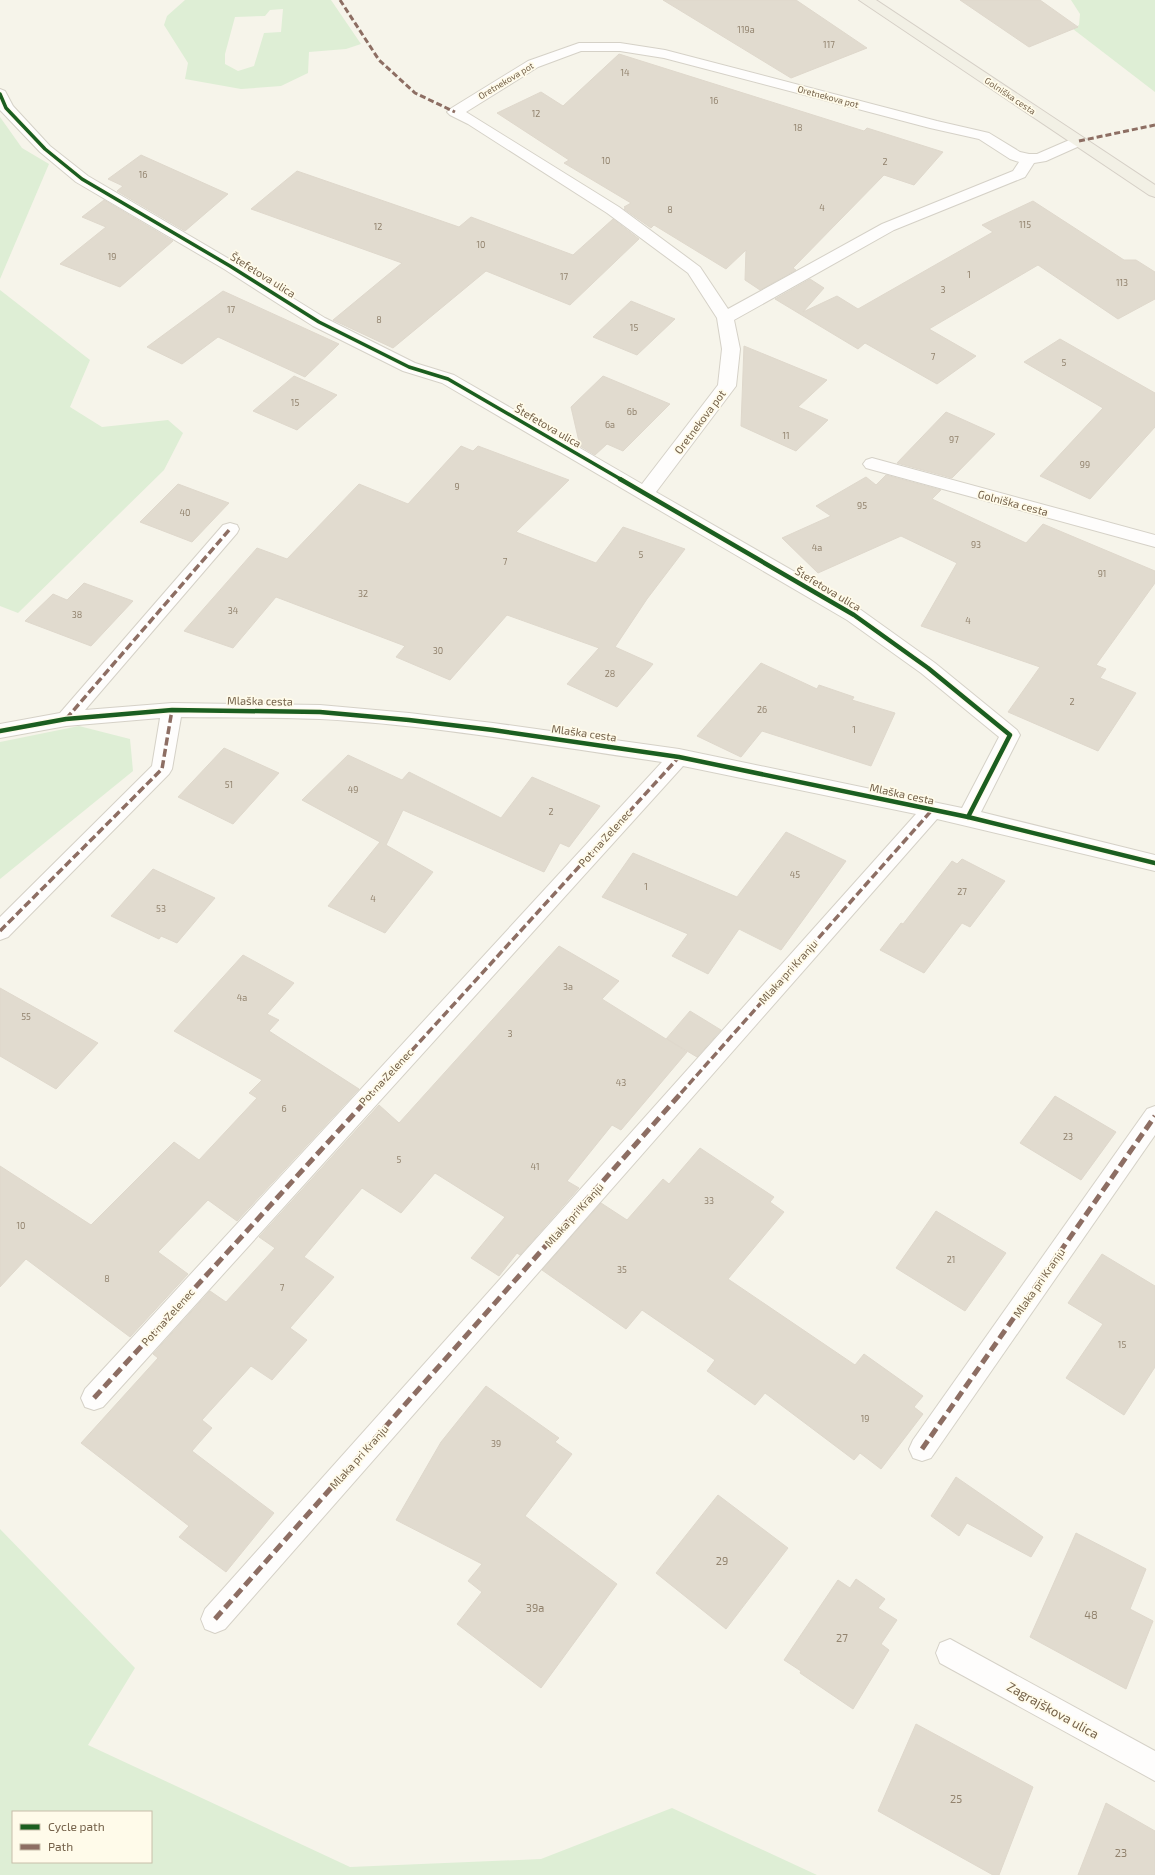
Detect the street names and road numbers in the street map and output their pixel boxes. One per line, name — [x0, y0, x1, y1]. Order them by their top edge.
street label: Oretnekova pot — [476, 59, 536, 101]
street label: Golniška cesta — [983, 74, 1038, 117]
street label: Oretnekova pot — [796, 83, 860, 110]
street label: Štefetova ulica — [228, 249, 298, 300]
street label: Oretnekova pot — [671, 387, 728, 456]
street label: Štefetova ulica — [513, 401, 584, 450]
street label: Golniška cesta — [977, 487, 1050, 518]
street label: Štefetova ulica — [793, 564, 864, 613]
street label: Mlaška cesta — [227, 693, 293, 708]
street label: Mlaška cesta — [551, 721, 617, 744]
street label: Mlaška cesta — [869, 780, 936, 807]
street label: Pot na Zelenec — [575, 806, 634, 869]
street label: Mlaka pri Kranju — [756, 937, 820, 1007]
street label: Pot na Zelenec — [356, 1045, 415, 1108]
street label: Mlaka pri Kranju — [542, 1180, 606, 1250]
street label: Mlaka pri Kranju — [1010, 1246, 1068, 1320]
street label: Pot na Zelenec — [138, 1285, 197, 1348]
street label: Mlaka pri Kranju — [327, 1422, 391, 1492]
street label: Zagrajškova ulica — [1004, 1678, 1102, 1742]

